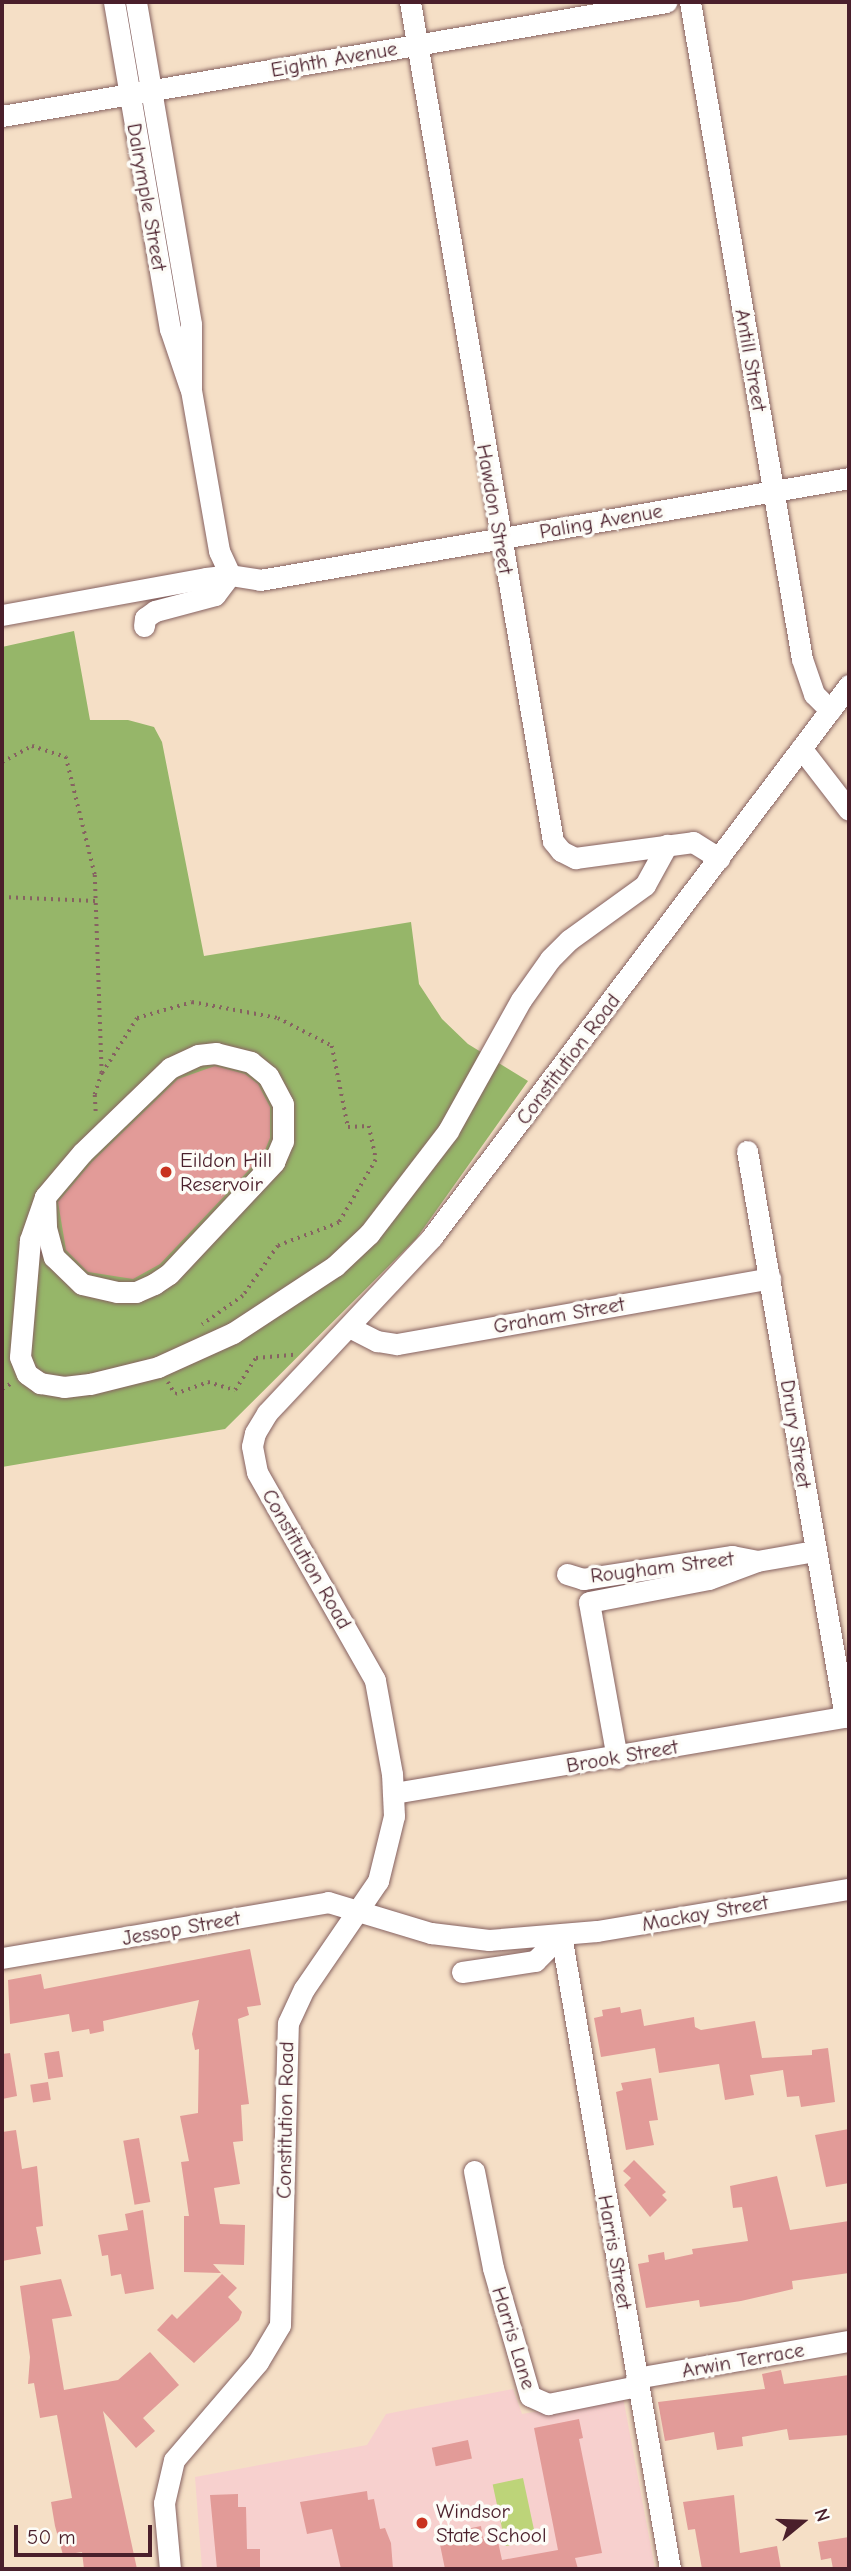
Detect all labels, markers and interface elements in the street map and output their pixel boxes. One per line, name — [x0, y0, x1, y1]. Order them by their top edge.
street label: Eighth Avenue — [269, 35, 399, 83]
street label: Dalrymple Street — [122, 121, 172, 273]
street label: Antill Street — [730, 307, 772, 413]
street label: Hawdon Street — [471, 442, 519, 576]
street label: Paling Avenue — [537, 498, 665, 544]
street label: Constitution Road — [510, 988, 626, 1130]
place label: Eildon Hill Reservoir — [180, 1147, 272, 1197]
marker: Eildon Hill Reservoir — [158, 1164, 174, 1180]
street label: Graham Street — [491, 1291, 627, 1339]
street label: Drury Street — [775, 1378, 817, 1490]
street label: Constitution Road — [257, 1484, 357, 1634]
street label: Rougham Street — [589, 1546, 735, 1588]
street label: Brook Street — [564, 1734, 680, 1778]
street label: Mackay Street — [640, 1889, 770, 1937]
street label: Jessop Street — [120, 1905, 242, 1951]
street label: Constitution Road — [271, 2041, 299, 2199]
street label: Harris Street — [593, 2193, 637, 2311]
street label: Harris Lane — [486, 2283, 542, 2393]
street label: Arwin Terrace — [680, 2337, 806, 2383]
north arrow — [767, 2487, 837, 2557]
place label: Windsor State School — [436, 2498, 547, 2548]
text: N — [809, 2506, 834, 2525]
scale bar — [18, 2512, 156, 2556]
marker: Windsor State School — [414, 2515, 430, 2531]
text: 50 m — [27, 2525, 76, 2549]

